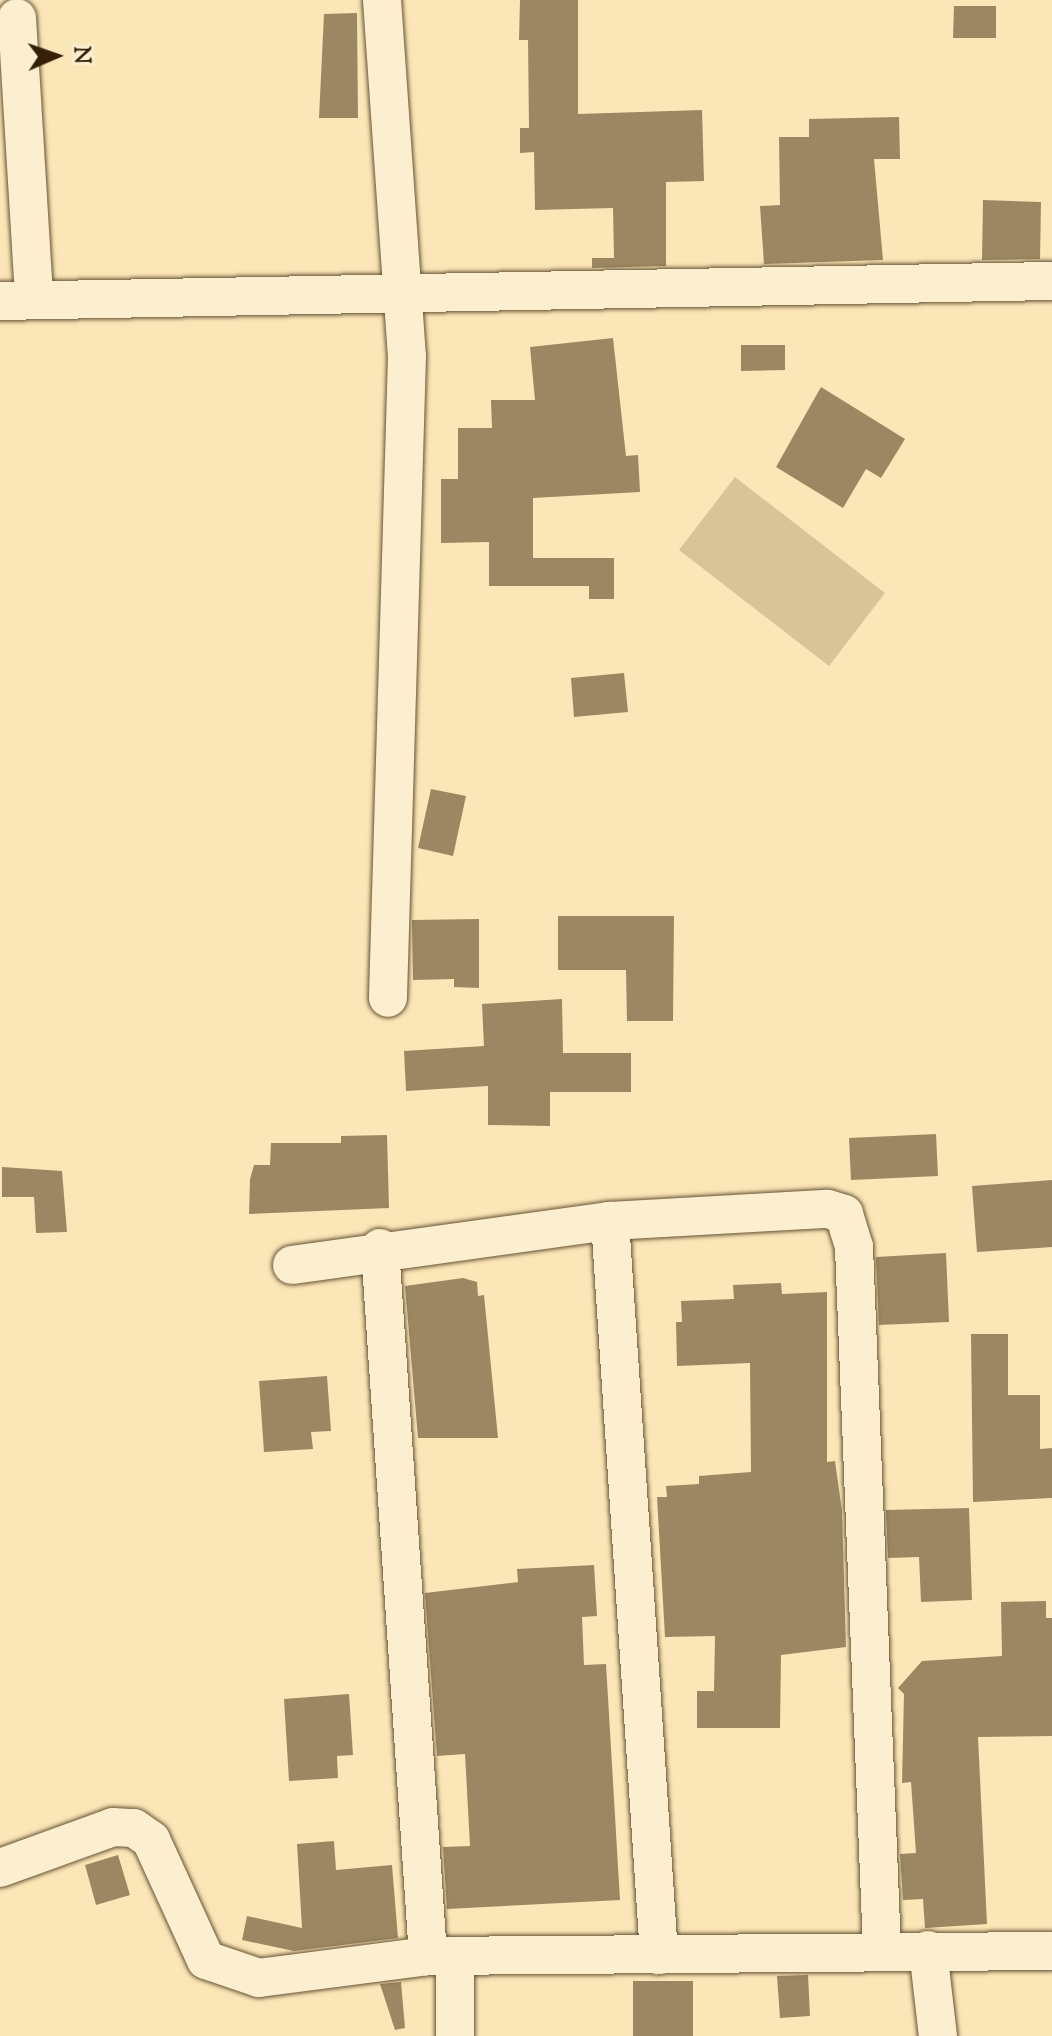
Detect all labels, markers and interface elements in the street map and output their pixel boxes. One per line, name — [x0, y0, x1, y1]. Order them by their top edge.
north arrow — [16, 16, 96, 96]
text: N — [64, 46, 96, 64]

